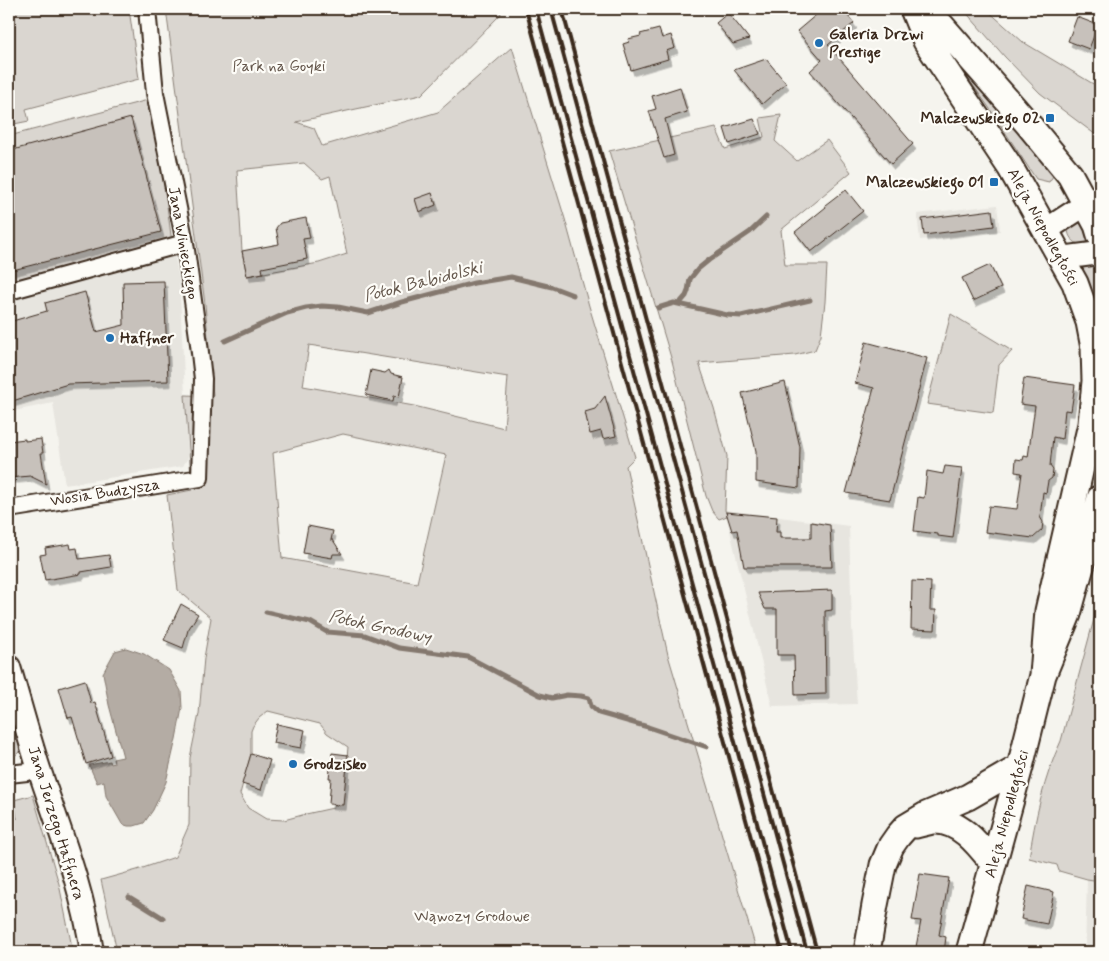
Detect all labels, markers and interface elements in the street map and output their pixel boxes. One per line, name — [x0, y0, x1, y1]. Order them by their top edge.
place label: Galeria Drzwi Prestige — [829, 24, 924, 64]
marker: Galeria Drzwi Prestige — [813, 37, 825, 49]
park label: Park na Goyki — [232, 56, 326, 77]
place label: Malczewskiego 02 — [921, 108, 1040, 131]
marker: Malczewskiego 02 — [1044, 112, 1056, 124]
street label: Aleja Niepodległości — [1002, 164, 1084, 290]
place label: Malczewskiego 01 — [866, 172, 984, 195]
marker: Malczewskiego 01 — [988, 176, 1000, 188]
street label: Jana Winieckiego — [163, 185, 203, 301]
water label: Potok Babidolski — [361, 255, 487, 308]
place label: Haffner — [120, 328, 174, 349]
marker: Haffner — [104, 332, 116, 344]
street label: Wosia Budzysza — [49, 474, 161, 512]
water label: Potok Grodowy — [327, 604, 435, 650]
street label: Jana Jerzego Haffnera — [22, 744, 89, 903]
street label: Aleja Niepodległości — [980, 747, 1034, 880]
place label: Grodzisko — [303, 754, 367, 775]
marker: Grodzisko — [287, 758, 299, 770]
park label: Wąwozy Grodowe — [414, 906, 530, 927]

